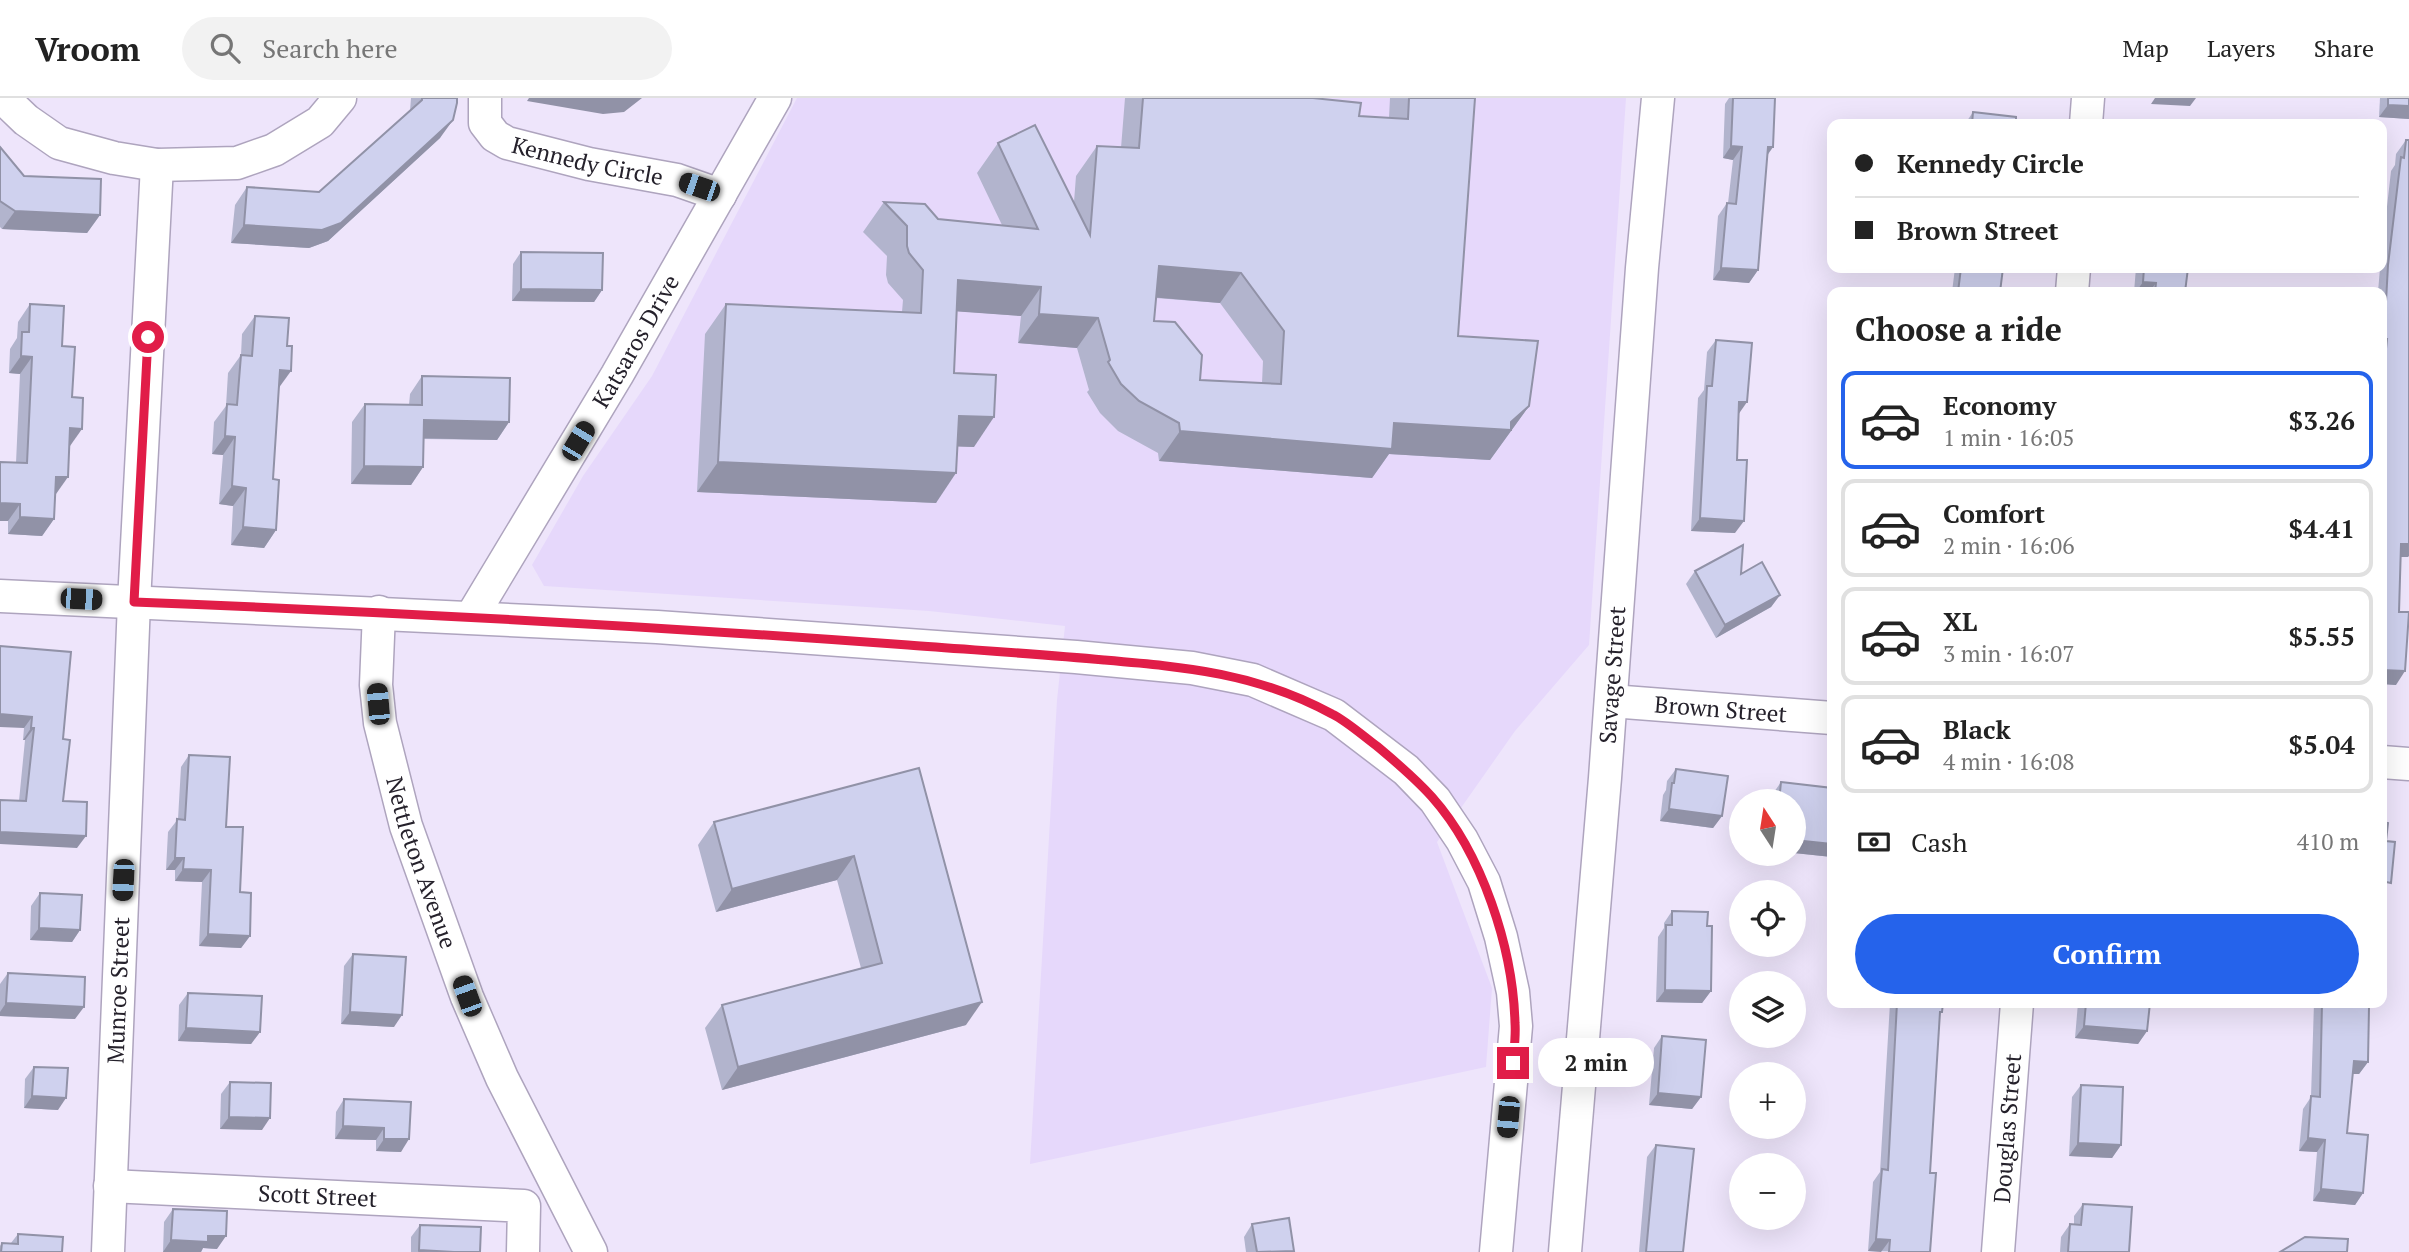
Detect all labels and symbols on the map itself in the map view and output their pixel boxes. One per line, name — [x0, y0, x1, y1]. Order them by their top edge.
street label: Kennedy Circle — [509, 129, 666, 192]
car — [676, 170, 723, 204]
street label: Katsaros Drive — [585, 269, 686, 413]
route start — [132, 321, 164, 353]
car — [559, 418, 598, 464]
car — [60, 587, 103, 611]
street label: Savage Street — [1592, 605, 1632, 745]
car — [366, 682, 391, 726]
street label: Brown Street — [1653, 688, 1789, 730]
street label: Nettleton Avenue — [379, 773, 464, 953]
north arrow — [1729, 789, 1806, 866]
car — [112, 858, 135, 902]
street label: Munroe Street — [100, 916, 136, 1064]
car — [450, 973, 485, 1019]
callout: 2 min — [1538, 1038, 1653, 1088]
route end — [1497, 1047, 1529, 1079]
street label: Douglas Street — [1986, 1052, 2028, 1204]
car — [1496, 1095, 1521, 1139]
street label: Scott Street — [258, 1177, 379, 1214]

